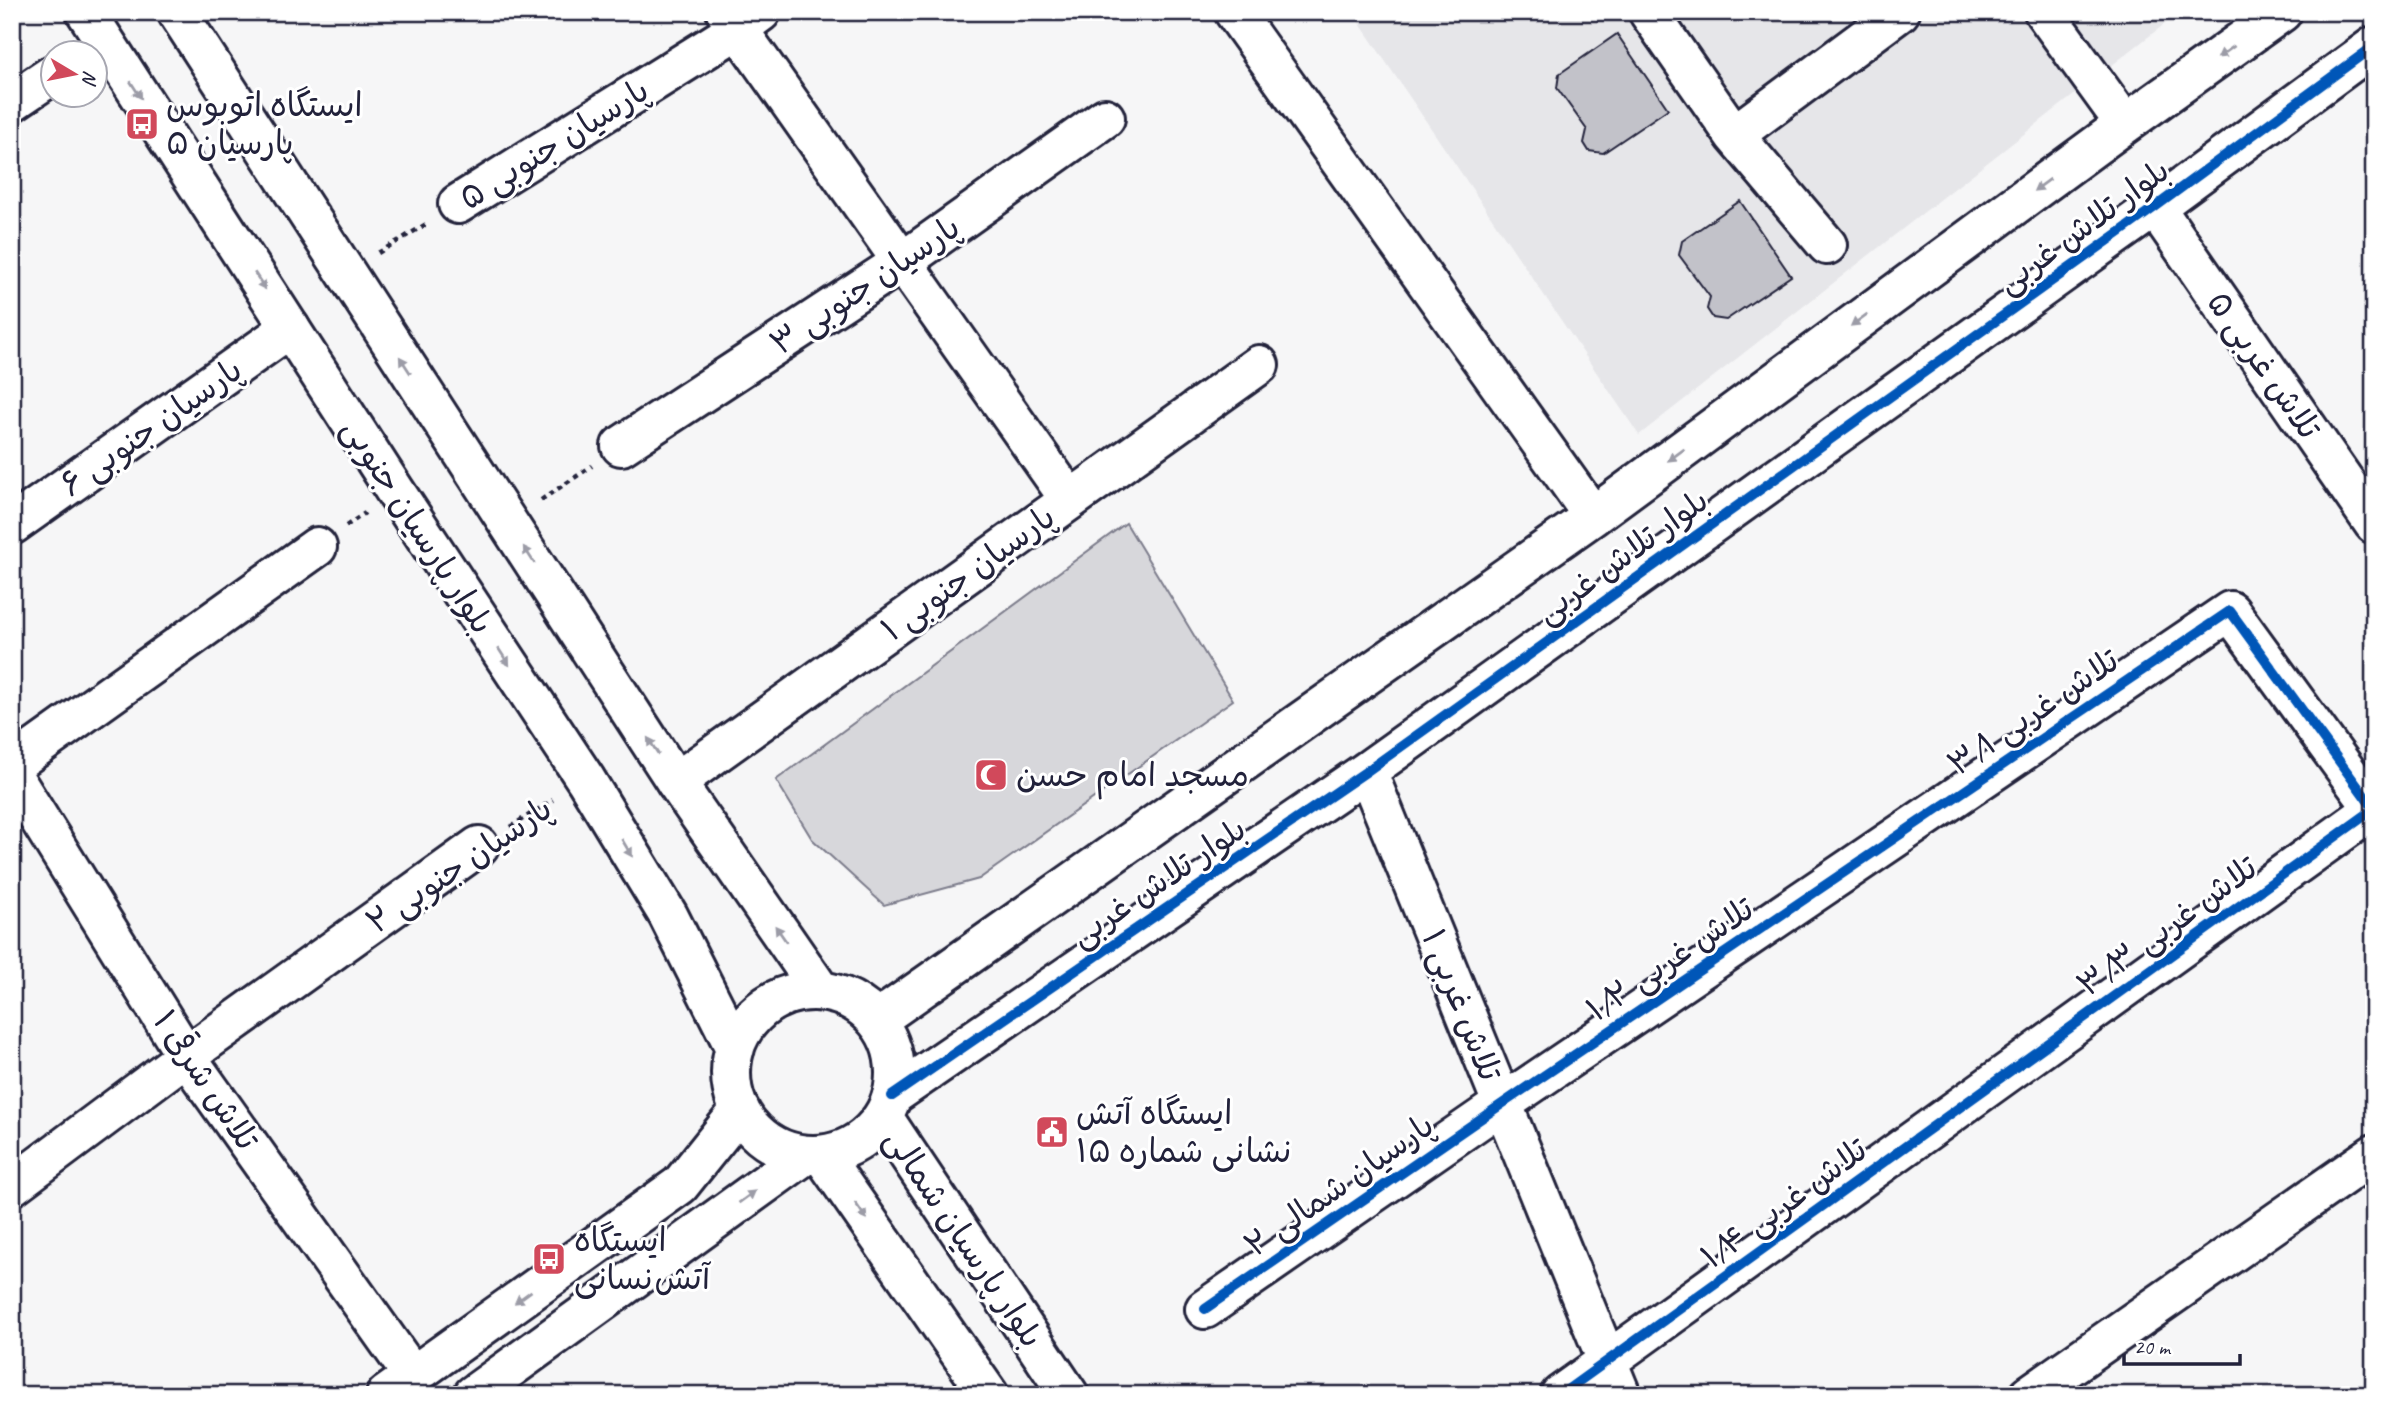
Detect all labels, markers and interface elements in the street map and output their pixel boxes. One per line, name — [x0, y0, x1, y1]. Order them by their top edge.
north arrow — [38, 38, 108, 108]
one-way arrow — [2217, 45, 2235, 59]
text: N — [76, 69, 103, 88]
street label: ۵ پارسیان جنوبی — [451, 69, 657, 219]
one-way arrow — [130, 81, 143, 100]
place label: ایستگاه اتوبوس پارسیان ۵ — [166, 84, 363, 164]
bus stop icon: ایستگاه اتوبوس پارسیان ۵ — [123, 105, 161, 143]
street label: بلوار تلاش غربی — [1988, 149, 2178, 303]
one-way arrow — [2033, 178, 2051, 192]
street label: ۳ پارسیان جنوبی — [762, 206, 968, 364]
one-way arrow — [253, 272, 266, 291]
street label: ۵ تلاش غربی — [2198, 283, 2330, 447]
one-way arrow — [1850, 313, 1868, 327]
street label: ۶ پارسیان جنوبی — [52, 349, 250, 505]
one-way arrow — [398, 356, 412, 374]
street label: بلوار پارسیان جنوبی — [333, 410, 503, 642]
one-way arrow — [1667, 448, 1685, 462]
street label: بلوار تلاش غربی — [1527, 479, 1717, 633]
street label: ۱ پارسیان جنوبی — [873, 496, 1063, 650]
one-way arrow — [523, 546, 536, 565]
street label: ۳/۱ تلاش غربی — [1939, 639, 2127, 785]
one-way arrow — [498, 647, 511, 667]
one-way arrow — [647, 737, 660, 756]
place label: مسجد امام حسن — [1016, 754, 1249, 800]
mosque icon: مسجد امام حسن — [972, 756, 1010, 794]
street label: ۲ پارسیان جنوبی — [358, 787, 560, 943]
street label: بلوار تلاش غربی — [1062, 808, 1254, 956]
one-way arrow — [621, 839, 634, 858]
street label: ۳/۳ تلاش غربی — [2069, 846, 2266, 1006]
street label: ۱/۲ تلاش غربی — [1578, 887, 1762, 1030]
street label: ۱ تلاش غربی — [1413, 923, 1512, 1087]
one-way arrow — [774, 925, 788, 943]
street label: ۱ تلاش شرقی — [144, 1002, 268, 1158]
place label: ایستگاه آتش نشانی شماره ۱۵ — [1076, 1092, 1291, 1172]
street label: ۲ پارسیان شمالی — [1236, 1104, 1442, 1266]
public building icon: ایستگاه آتش نشانی شماره ۱۵ — [1033, 1113, 1071, 1151]
street label: بلوار پارسیان شمالی — [875, 1120, 1053, 1356]
street label: ۱/۴ تلاش غربی — [1693, 1128, 1876, 1277]
one-way arrow — [738, 1190, 756, 1204]
one-way arrow — [854, 1202, 868, 1220]
place label: ایستگاه آتش‌نسانی — [574, 1219, 712, 1299]
bus stop icon: ایستگاه آتش‌نسانی — [530, 1240, 568, 1278]
one-way arrow — [514, 1290, 532, 1304]
scale bar — [2124, 1323, 2239, 1367]
text: 20 m — [2134, 1334, 2172, 1360]

